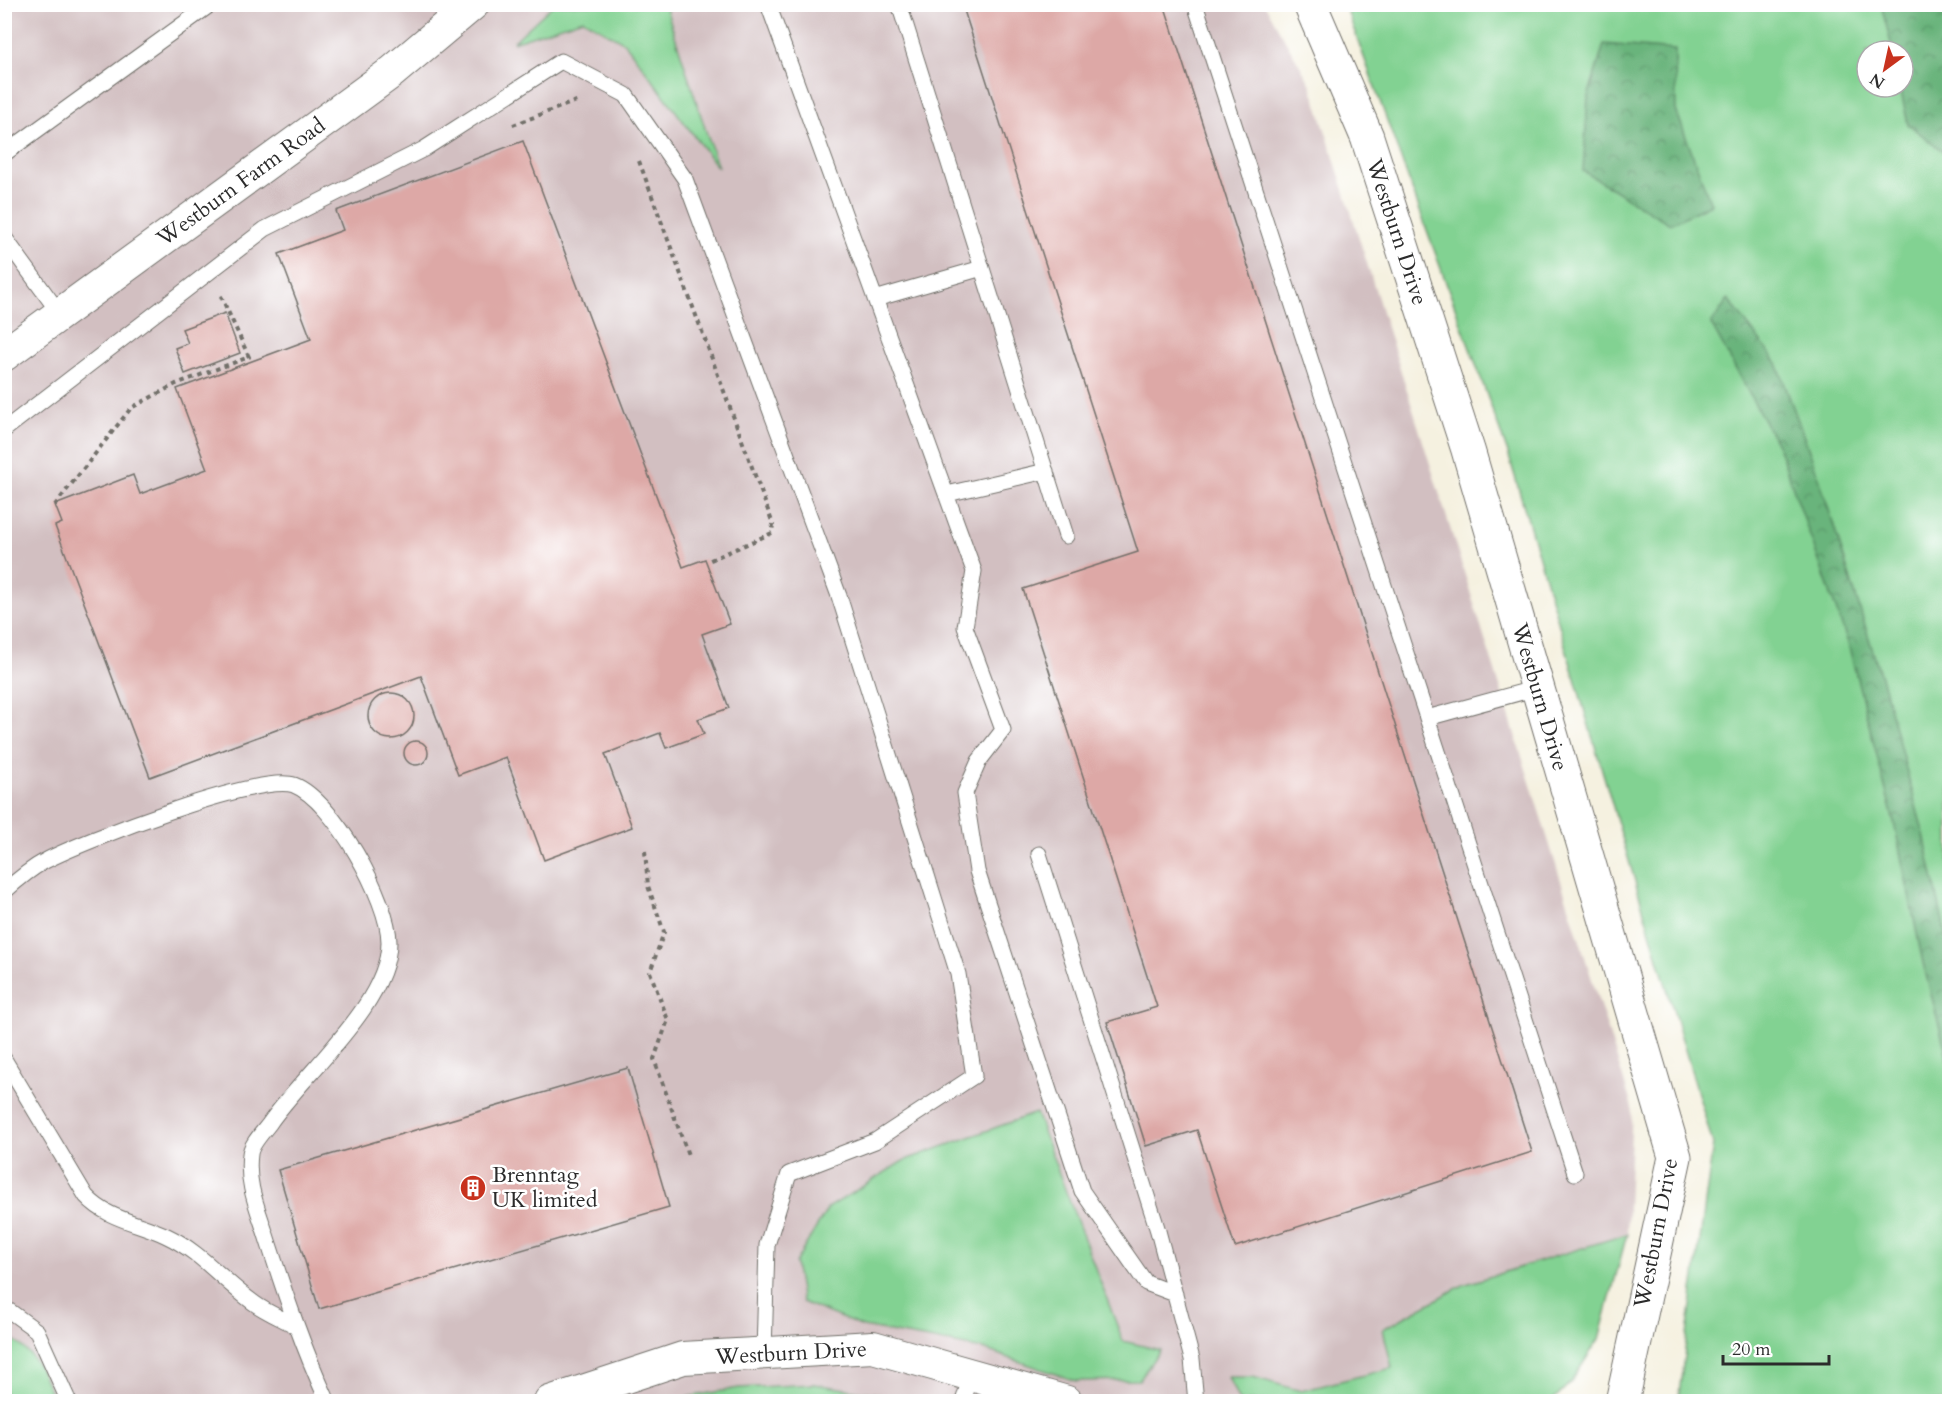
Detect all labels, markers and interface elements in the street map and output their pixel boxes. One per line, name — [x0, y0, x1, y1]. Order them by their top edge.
north arrow — [1855, 39, 1915, 99]
text: N — [1865, 68, 1889, 94]
street label: Westburn Farm Road — [150, 110, 332, 254]
street label: Westburn Drive — [1359, 154, 1435, 309]
street label: Westburn Drive — [1504, 619, 1575, 774]
street label: Westburn Drive — [1627, 1155, 1685, 1312]
place label: Brenntag UK limited — [492, 1160, 598, 1215]
building icon: Brenntag UK limited — [458, 1173, 488, 1203]
scale bar — [1723, 1328, 1830, 1366]
street label: Westburn Drive — [713, 1334, 868, 1372]
text: 20 m — [1732, 1337, 1771, 1362]

